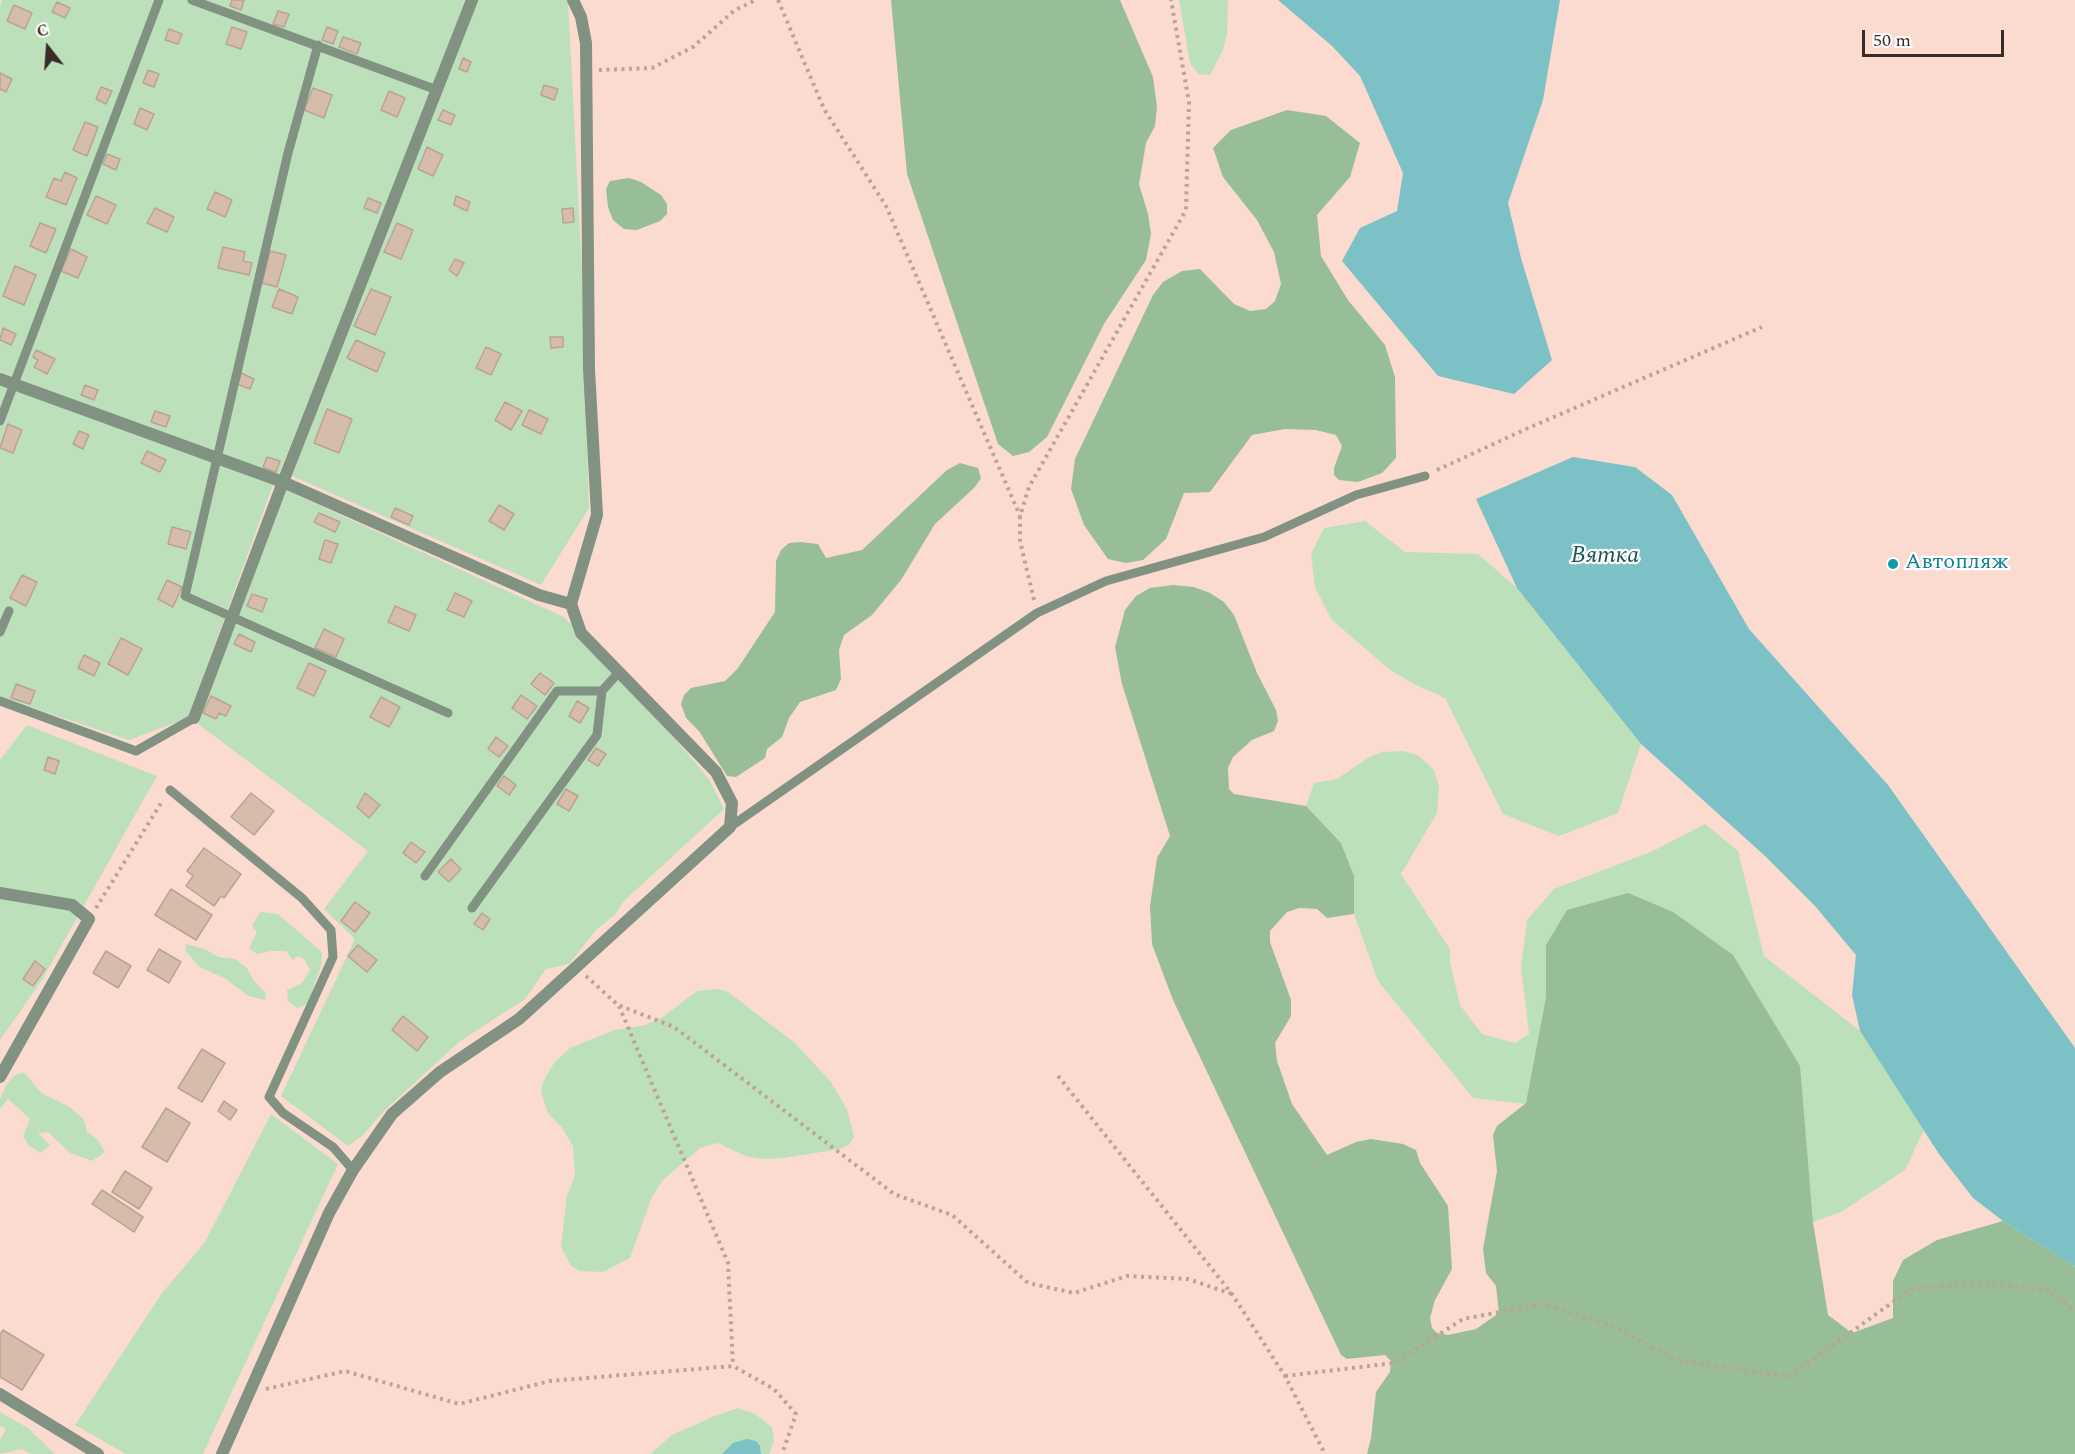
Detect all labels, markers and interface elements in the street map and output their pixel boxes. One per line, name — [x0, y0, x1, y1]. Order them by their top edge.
north arrow — [18, 18, 78, 78]
text: С — [34, 18, 52, 44]
scale bar — [1865, 18, 2008, 56]
text: 50 m — [1873, 27, 1911, 54]
water label: Вятка — [1571, 543, 1639, 571]
place label: Автопляж — [1905, 551, 2009, 577]
marker: Автопляж — [1886, 557, 1900, 571]

